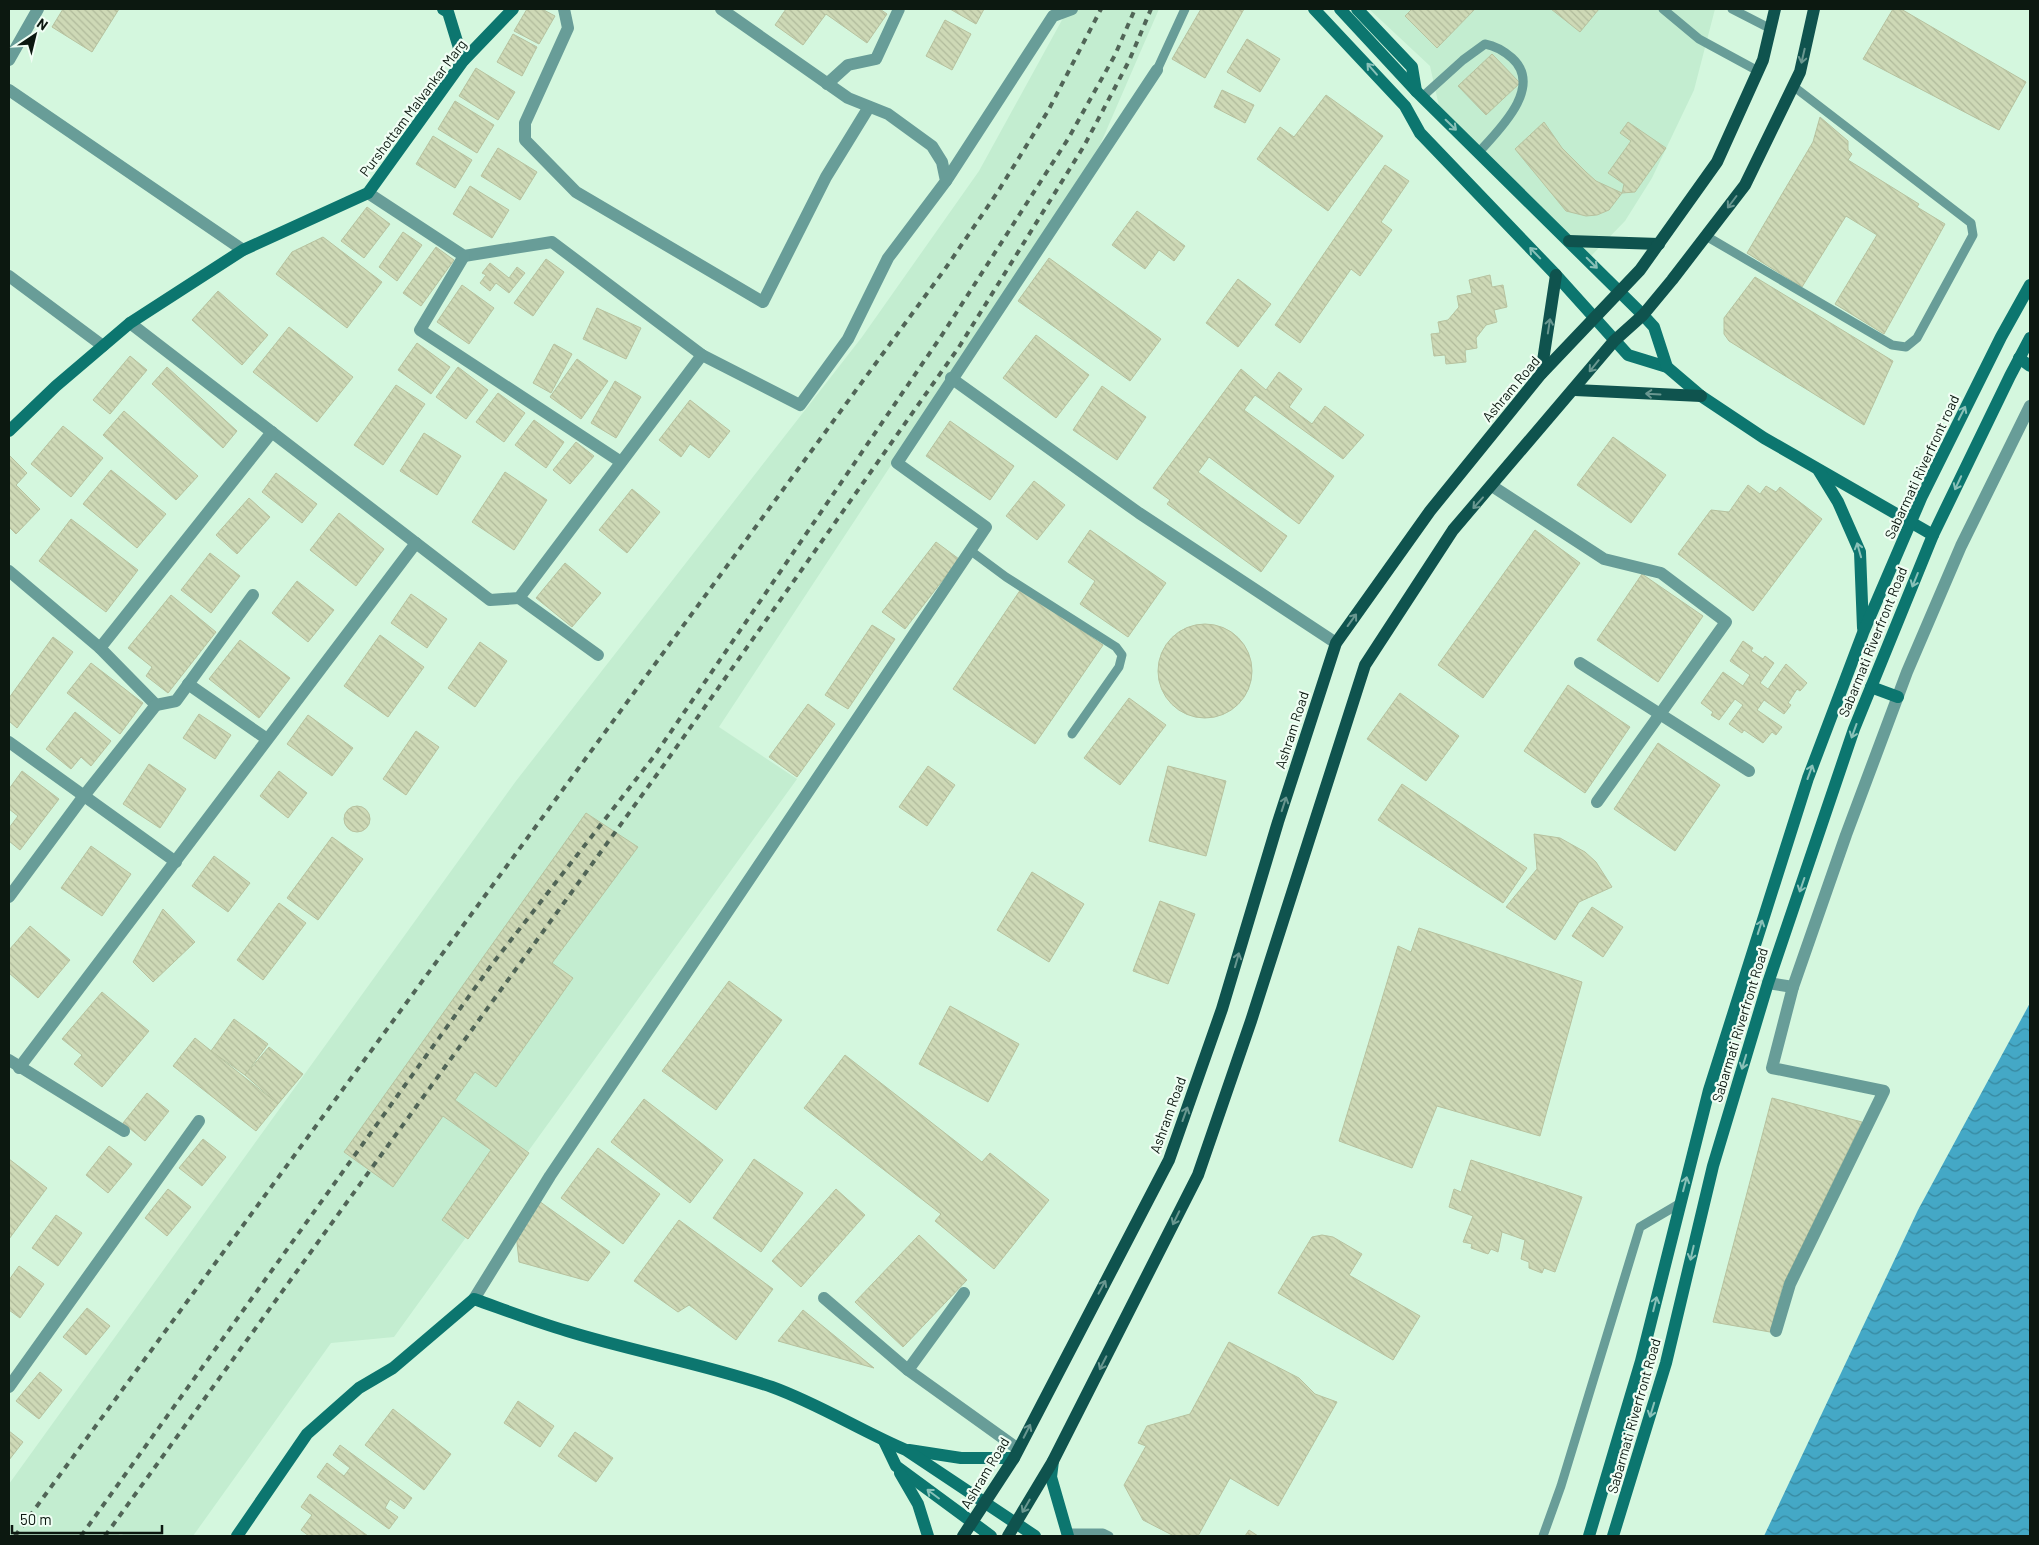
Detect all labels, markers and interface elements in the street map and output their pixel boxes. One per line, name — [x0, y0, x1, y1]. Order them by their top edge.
north arrow — [10, 10, 60, 60]
text: N — [34, 14, 51, 34]
street label: Purshottam Malvankar Marg — [355, 36, 470, 180]
one-way arrow — [1798, 48, 1807, 64]
one-way arrow — [1367, 63, 1378, 76]
one-way arrow — [1445, 119, 1457, 131]
one-way arrow — [1727, 195, 1738, 208]
one-way arrow — [1529, 247, 1541, 259]
one-way arrow — [1586, 257, 1598, 270]
one-way arrow — [1544, 318, 1554, 334]
street label: Ashram Road — [1478, 352, 1543, 425]
one-way arrow — [1589, 359, 1600, 372]
one-way arrow — [1645, 389, 1661, 398]
street label: Sabarmati Riverfront road — [1881, 392, 1962, 542]
one-way arrow — [1957, 406, 1967, 421]
one-way arrow — [1953, 475, 1963, 490]
one-way arrow — [1472, 496, 1483, 509]
one-way arrow — [1853, 542, 1863, 558]
street label: Sabarmati Riverfront Road — [1835, 564, 1911, 719]
one-way arrow — [1909, 572, 1919, 587]
one-way arrow — [1347, 613, 1357, 627]
street label: Ashram Road — [1271, 689, 1312, 771]
one-way arrow — [1849, 722, 1858, 738]
one-way arrow — [1806, 765, 1815, 781]
one-way arrow — [1279, 797, 1289, 813]
one-way arrow — [1796, 876, 1806, 892]
one-way arrow — [1755, 919, 1765, 935]
street label: Sabarmati Riverfront Road — [1708, 946, 1771, 1104]
one-way arrow — [1232, 952, 1242, 968]
one-way arrow — [1739, 1054, 1749, 1070]
street label: Ashram Road — [1146, 1074, 1189, 1155]
one-way arrow — [1181, 1107, 1190, 1122]
one-way arrow — [1680, 1176, 1690, 1192]
one-way arrow — [1171, 1210, 1180, 1225]
one-way arrow — [1687, 1244, 1696, 1260]
one-way arrow — [1097, 1279, 1107, 1294]
one-way arrow — [1651, 1297, 1661, 1313]
street label: Sabarmati Riverfront Road — [1603, 1336, 1664, 1495]
one-way arrow — [1098, 1356, 1108, 1371]
one-way arrow — [1647, 1402, 1657, 1418]
one-way arrow — [1023, 1424, 1032, 1439]
street label: Ashram Road — [957, 1434, 1013, 1512]
one-way arrow — [926, 1489, 940, 1499]
one-way arrow — [1021, 1499, 1031, 1513]
scale bar — [12, 1502, 162, 1534]
text: 50 m — [20, 1510, 52, 1528]

